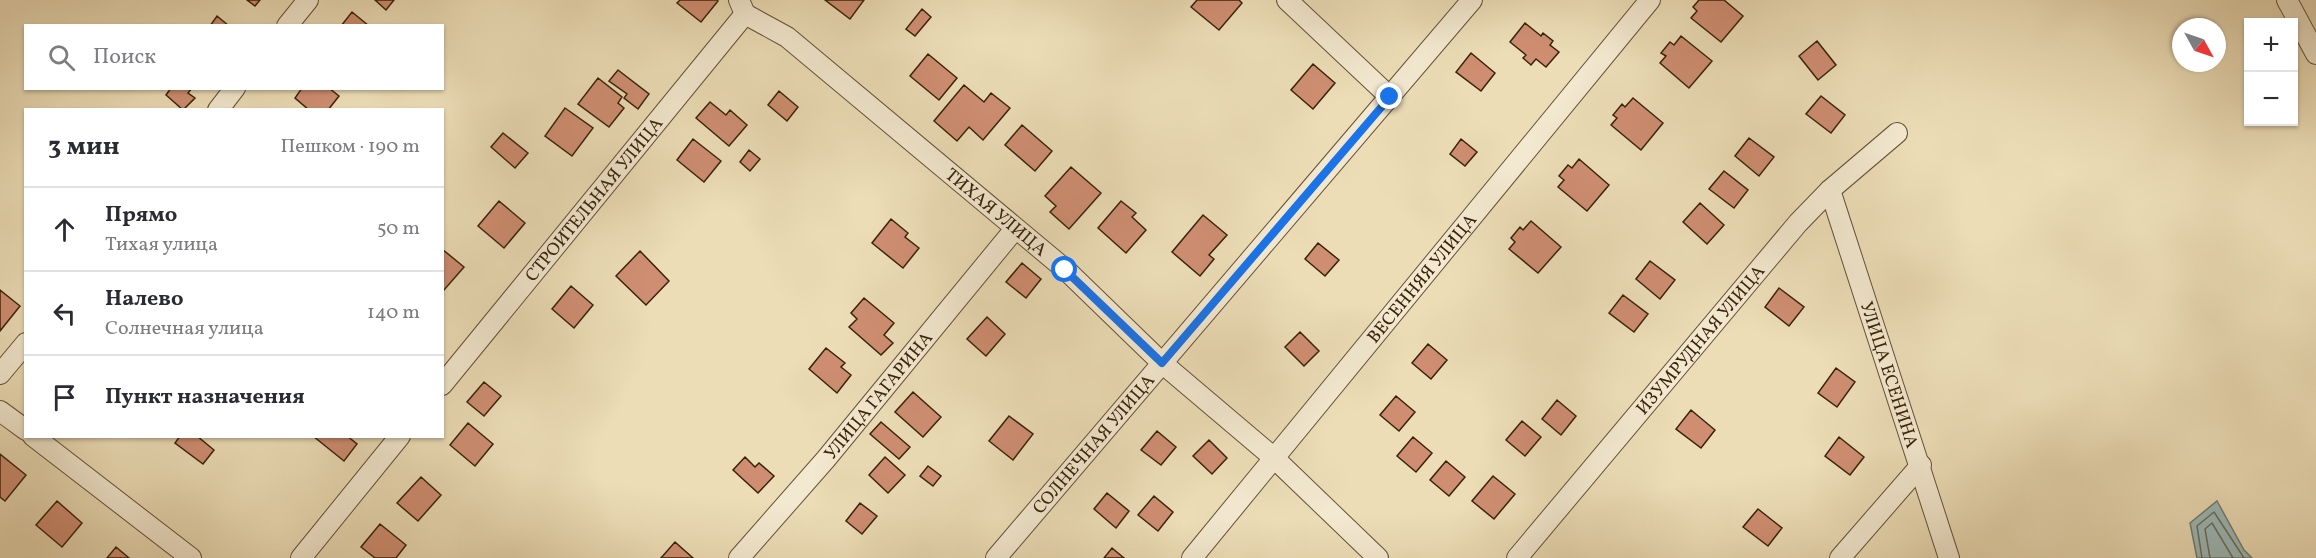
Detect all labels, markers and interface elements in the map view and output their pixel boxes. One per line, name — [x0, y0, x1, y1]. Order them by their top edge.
north arrow — [2172, 18, 2226, 72]
map controls — [2244, 18, 2298, 126]
button: + — [2244, 18, 2298, 72]
search box — [24, 24, 444, 90]
icon: search — [45, 41, 78, 74]
text: Поиск — [93, 42, 156, 73]
button: − — [2244, 72, 2298, 126]
route end — [1376, 83, 1402, 109]
street label: СТРОИТЕЛЬНАЯ УЛИЦА — [520, 112, 670, 288]
text: 3 мин — [48, 129, 120, 165]
text: Пешком · 190 m — [280, 133, 420, 161]
street label: ТИХАЯ УЛИЦА — [939, 163, 1052, 263]
text: Прямо — [105, 200, 177, 231]
street label: ВЕСЕННЯЯ УЛИЦА — [1362, 209, 1484, 349]
icon: ahead — [48, 213, 81, 246]
text: 50 m — [377, 215, 420, 243]
text: Тихая улица — [105, 231, 218, 259]
route start — [1051, 256, 1077, 282]
street label: ИЗУМРУДНАЯ УЛИЦА — [1631, 260, 1772, 421]
text: Налево — [105, 284, 184, 315]
icon: left — [48, 297, 81, 330]
text: 140 m — [367, 299, 420, 327]
street label: УЛИЦА ЕСЕНИНА — [1853, 299, 1924, 452]
text: Солнечная улица — [105, 315, 264, 343]
street label: УЛИЦА ГАГАРИНА — [819, 327, 940, 466]
street label: СОЛНЕЧНАЯ УЛИЦА — [1028, 369, 1162, 520]
icon: arrive — [48, 381, 81, 414]
text: Пункт назначения — [105, 382, 305, 413]

